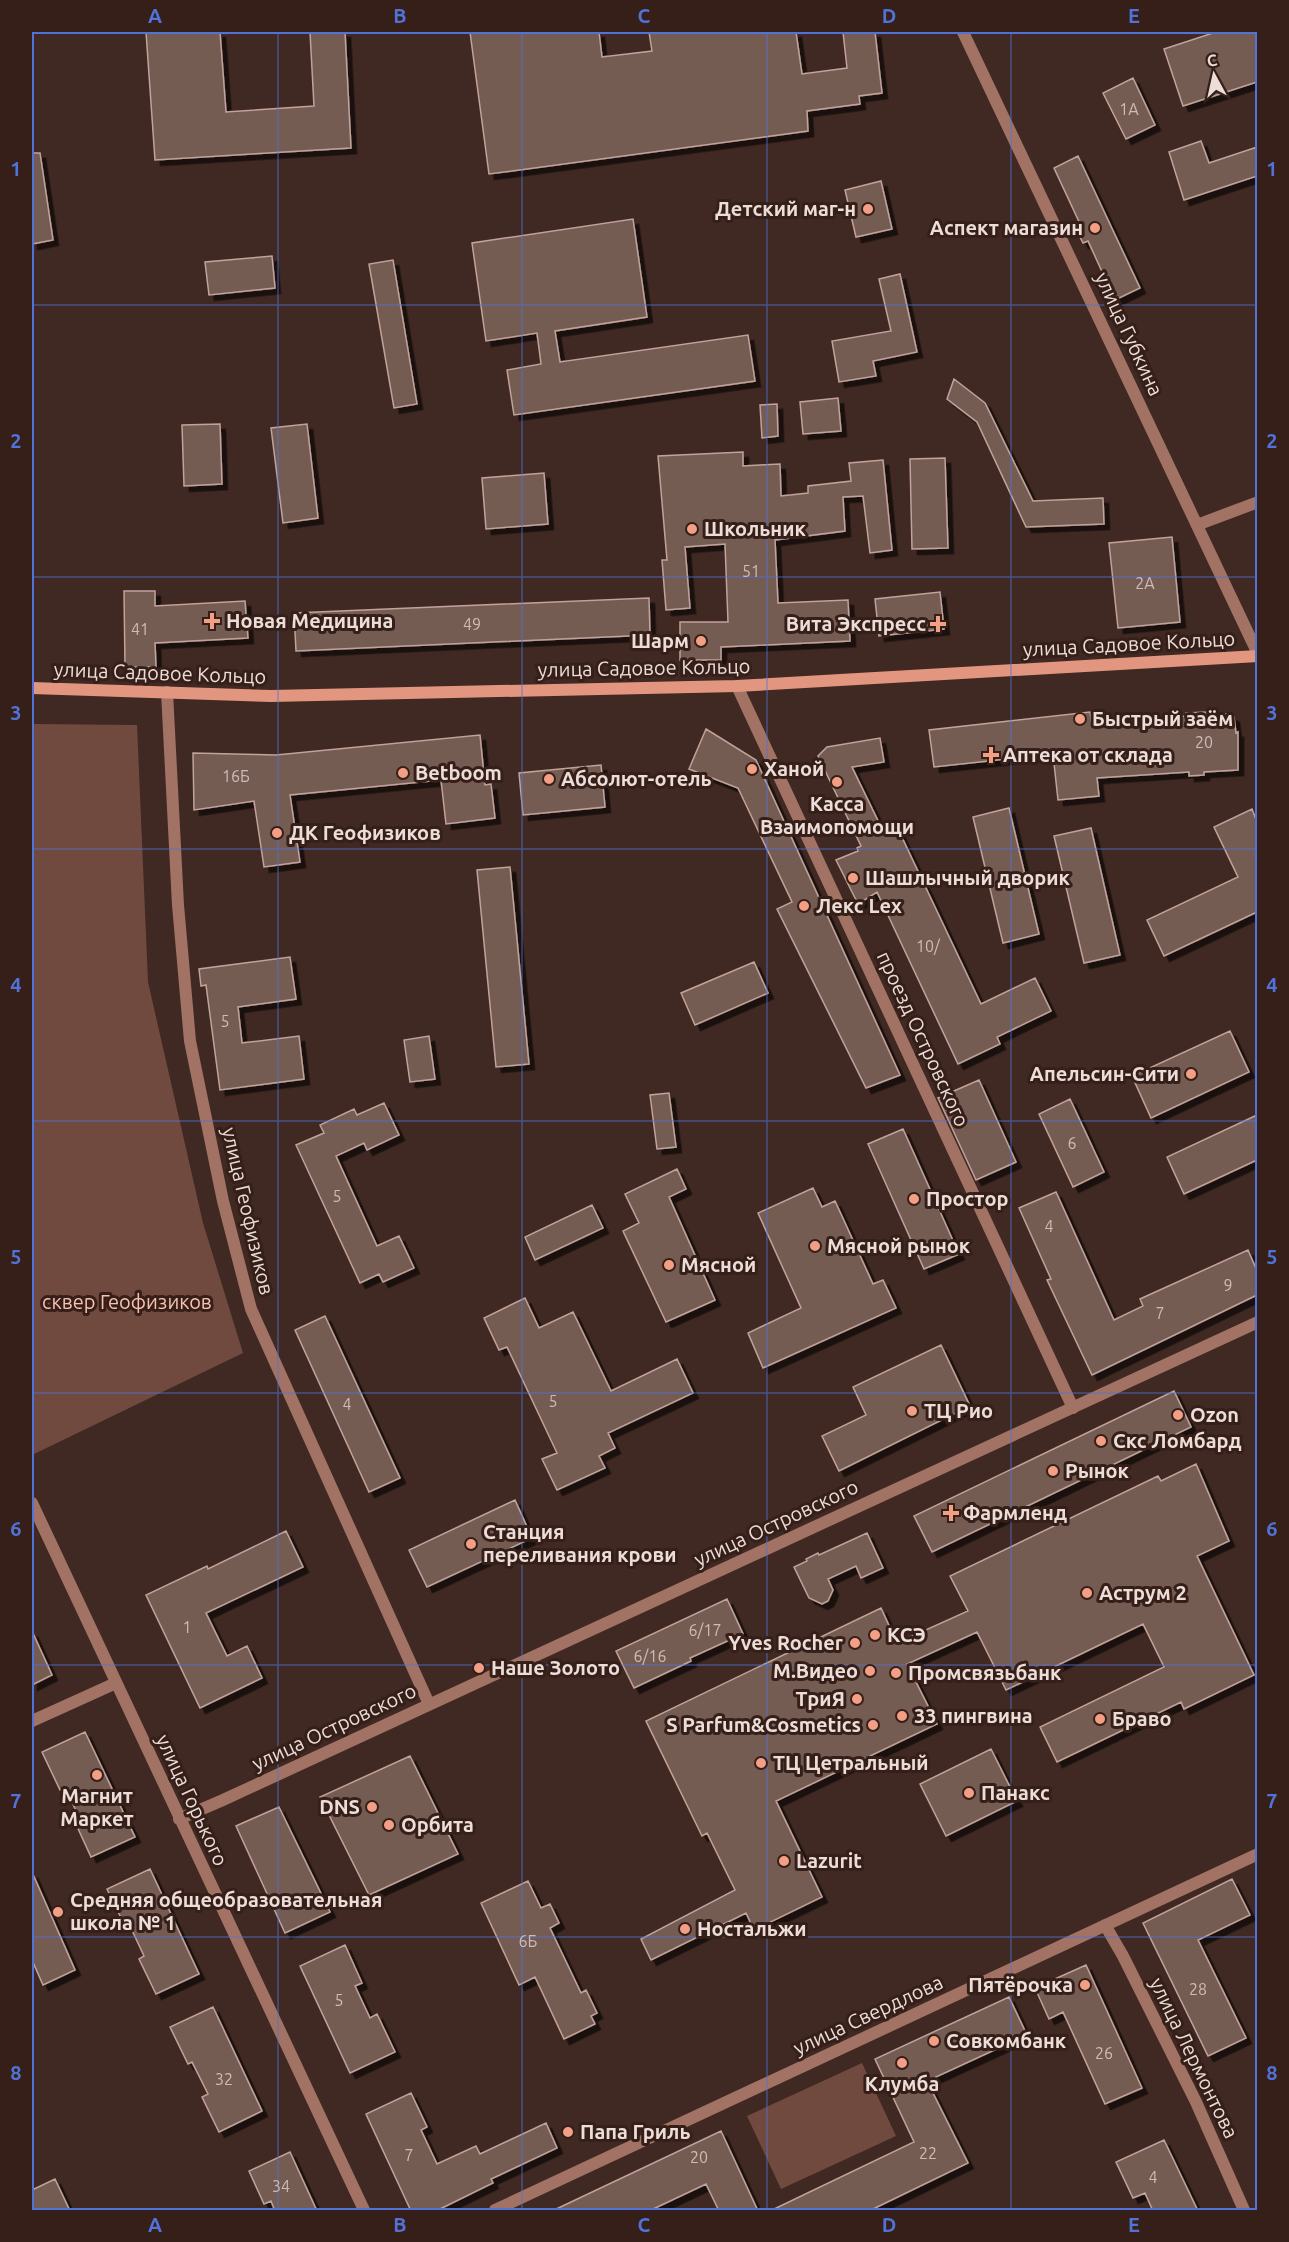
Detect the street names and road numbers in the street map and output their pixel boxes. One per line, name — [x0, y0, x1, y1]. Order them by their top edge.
street label: улица Губкина — [1091, 268, 1168, 399]
street label: улица Садовое Кольцо — [1022, 626, 1236, 661]
street label: улица Садовое Кольцо — [537, 654, 751, 681]
street label: улица Садовое Кольцо — [53, 657, 267, 688]
street label: проезд Островского — [873, 947, 974, 1130]
street label: улица Геофизиков — [218, 1125, 279, 1297]
street label: улица Островского — [690, 1474, 861, 1571]
street label: улица Островского — [248, 1678, 419, 1775]
street label: улица Горького — [152, 1730, 233, 1869]
street label: улица Свердлова — [789, 1970, 946, 2059]
street label: улица Лермонтова — [1146, 1974, 1243, 2142]

